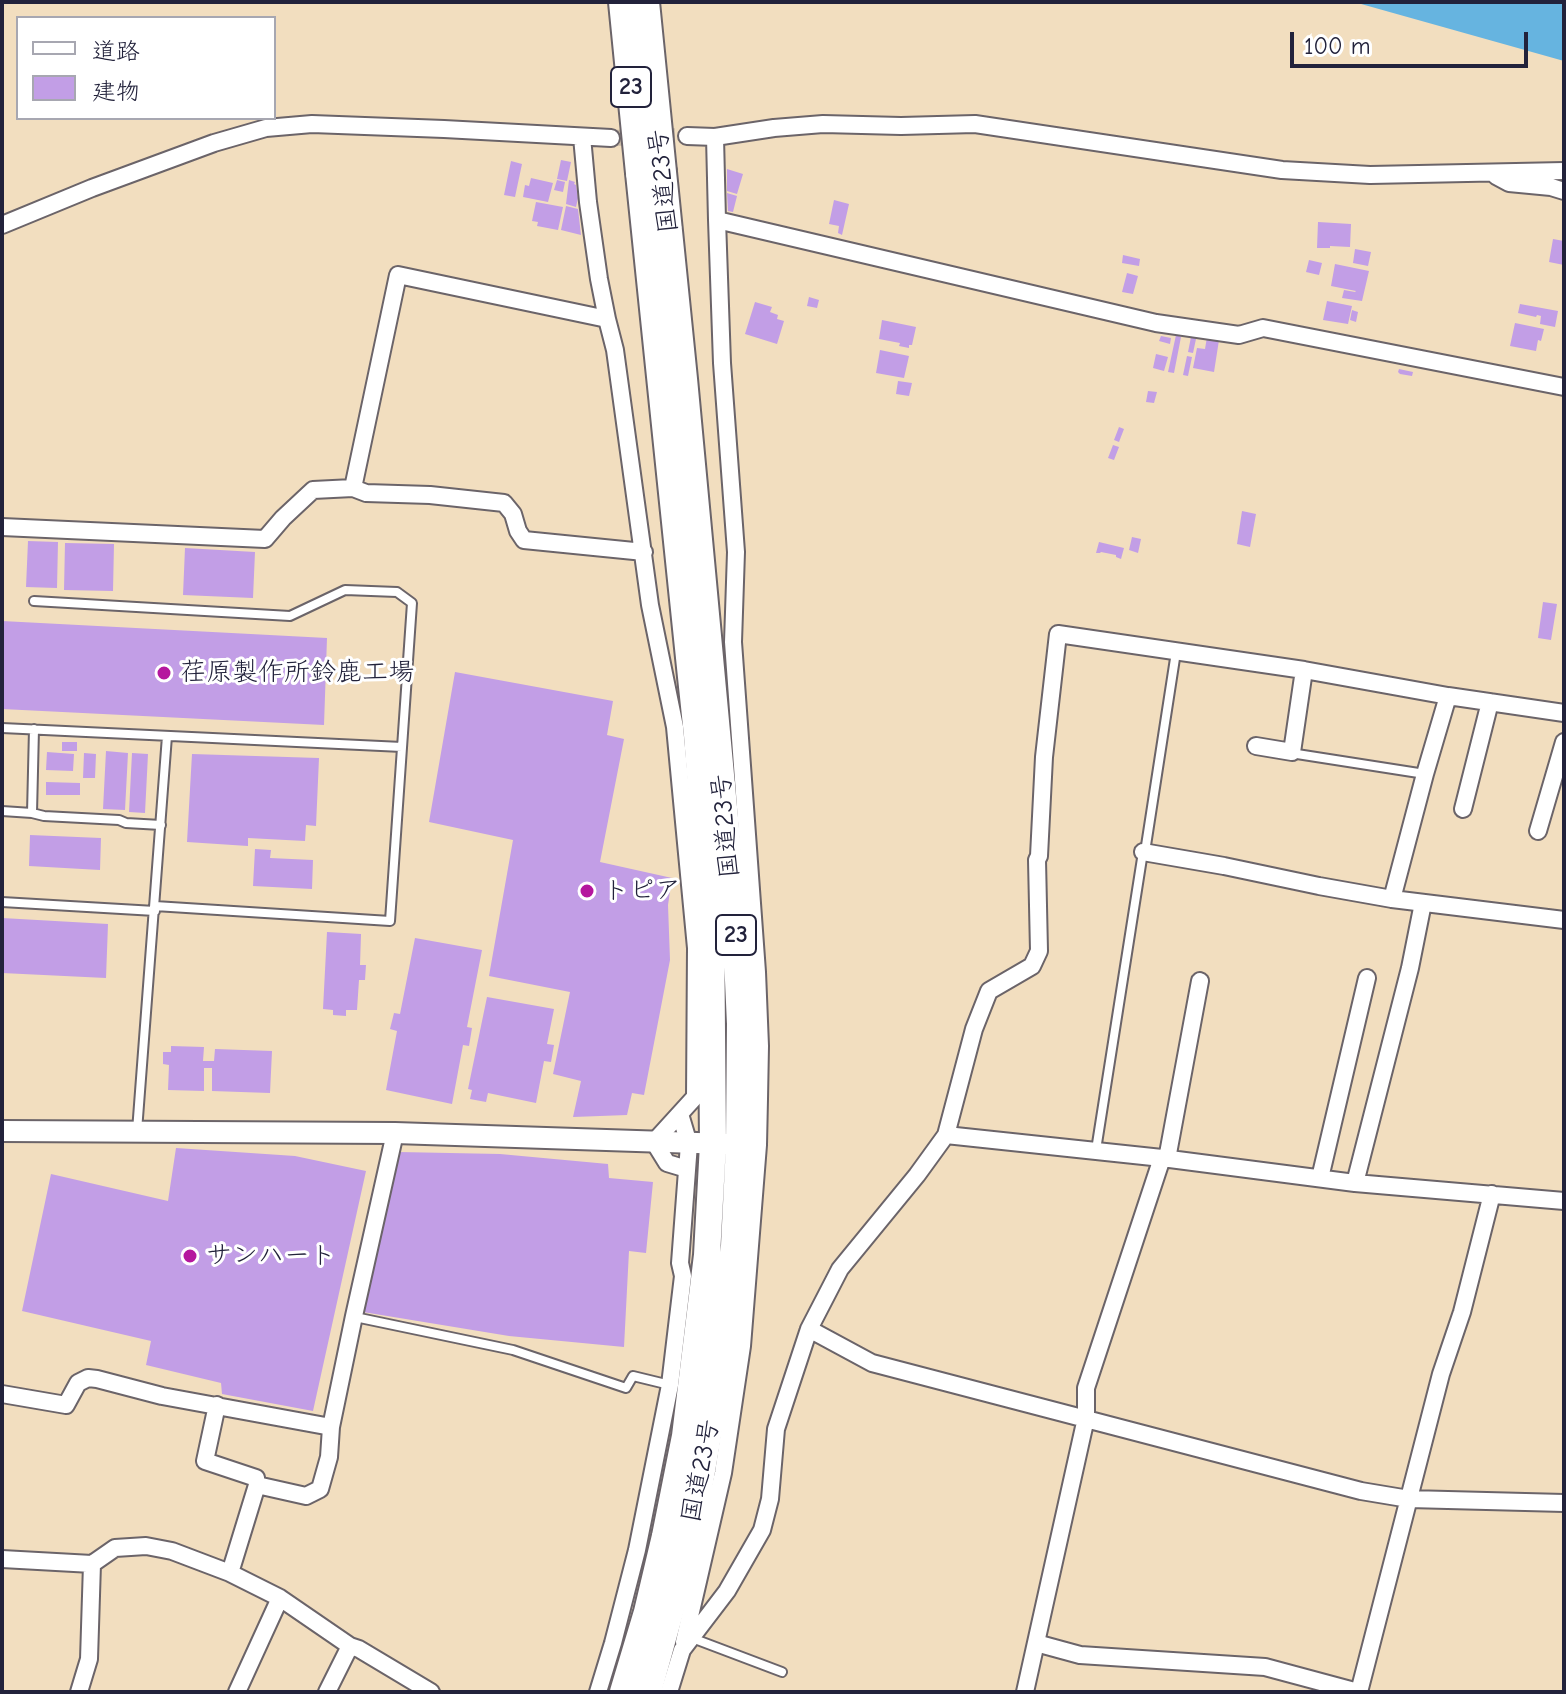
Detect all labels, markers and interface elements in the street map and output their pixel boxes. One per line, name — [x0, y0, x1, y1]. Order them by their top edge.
legend — [16, 16, 276, 120]
scale bar — [1294, 16, 1532, 66]
text: 100 m — [1304, 32, 1371, 60]
text: 道路 — [92, 37, 140, 65]
road number: 23 — [611, 67, 651, 107]
text: 建物 — [92, 77, 140, 105]
street label: 国道23号 — [643, 127, 685, 235]
place label: 荏原製作所鈴鹿工場 — [180, 657, 414, 689]
marker: 荏原製作所鈴鹿工場 — [155, 664, 173, 682]
street label: 国道23号 — [706, 772, 746, 880]
place label: トピア — [603, 875, 681, 907]
marker: トピア — [578, 882, 596, 900]
road number: 23 — [716, 915, 756, 955]
place label: サンハート — [206, 1240, 336, 1272]
marker: サンハート — [181, 1247, 199, 1265]
street label: 国道23号 — [676, 1417, 726, 1525]

